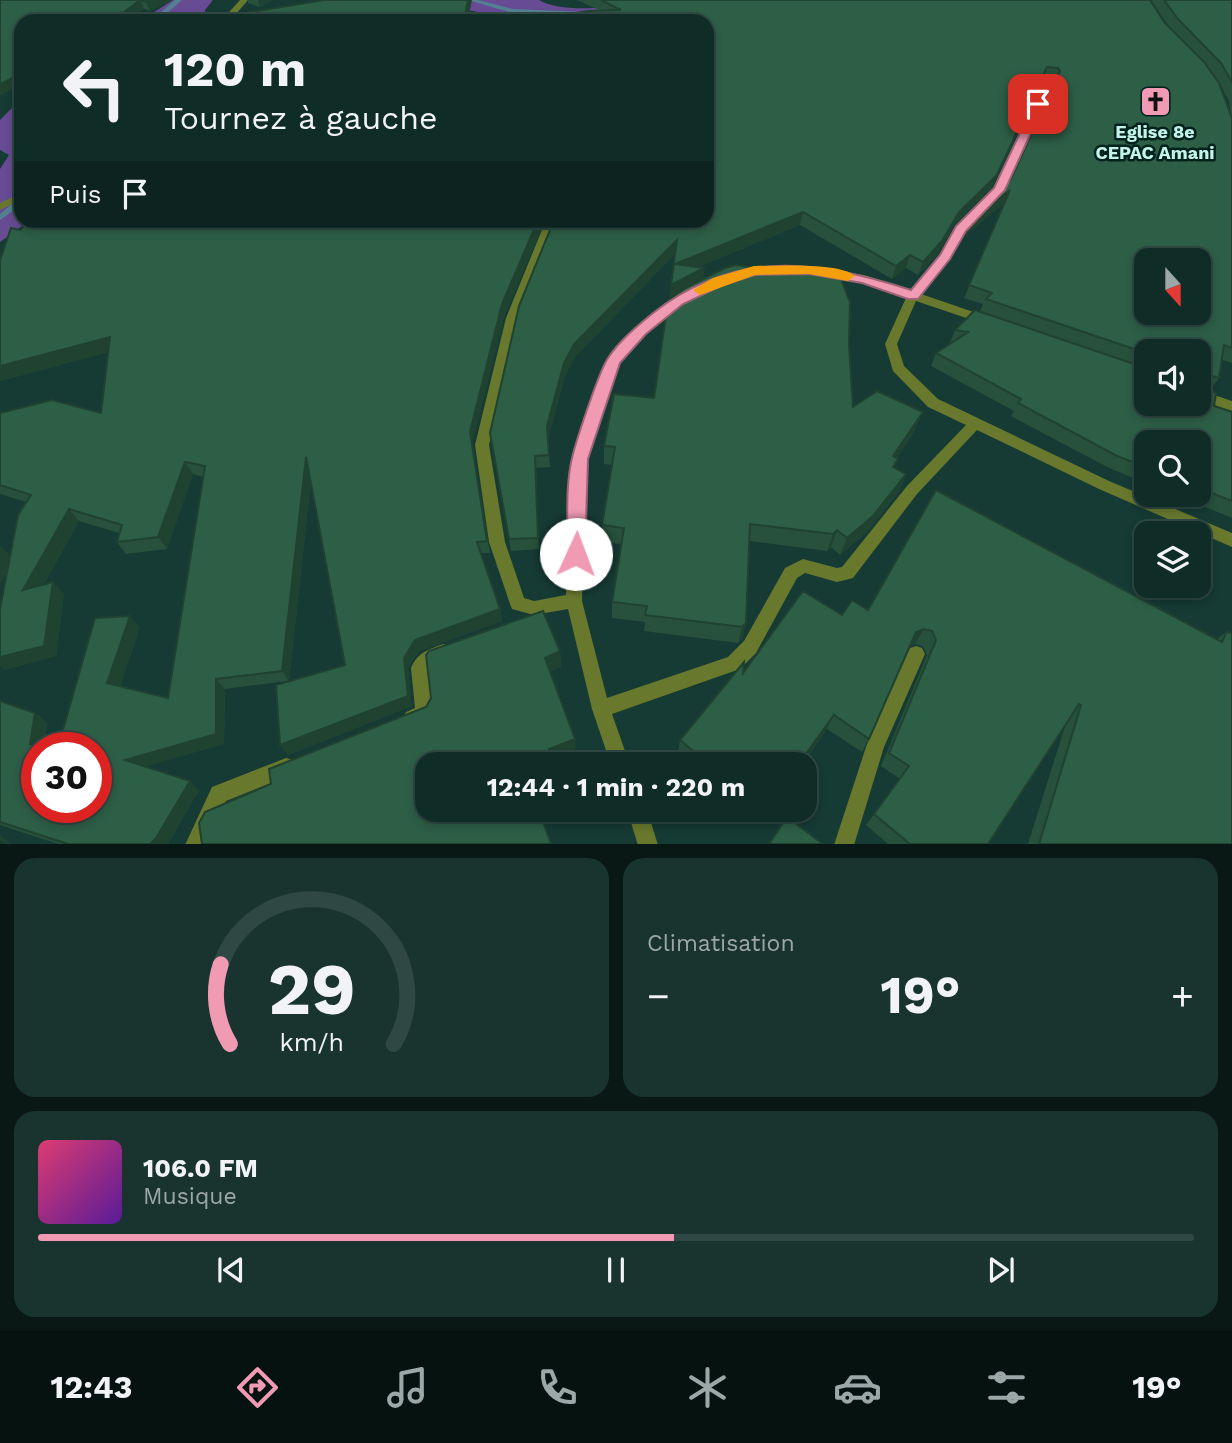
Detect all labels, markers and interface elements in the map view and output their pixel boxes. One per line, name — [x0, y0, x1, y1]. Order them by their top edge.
text: 120 m — [164, 40, 306, 98]
icon: left — [49, 42, 140, 133]
pin — [1008, 74, 1068, 134]
icon: arrive — [1019, 85, 1057, 123]
church icon: Eglise 8e CEPAC Amani — [1138, 85, 1172, 119]
text: Tournez à gauche — [164, 99, 437, 137]
place label: Eglise 8e CEPAC Amani — [1095, 121, 1215, 163]
icon: arrive — [116, 175, 154, 213]
text: Puis — [49, 179, 102, 209]
north arrow — [1134, 248, 1211, 326]
map controls — [1134, 248, 1211, 598]
button: sound — [1134, 339, 1211, 416]
button: search — [1134, 430, 1211, 507]
position arrow — [539, 517, 613, 591]
button: layers — [1134, 521, 1211, 598]
speed limit sign: 30 — [21, 732, 112, 823]
text: 12:44 · 1 min · 220 m — [487, 772, 745, 802]
text: Climatisation — [647, 930, 795, 957]
text: 29 — [267, 946, 356, 1032]
text: 19° — [880, 965, 961, 1026]
text: − — [647, 974, 670, 1018]
text: + — [1171, 974, 1194, 1018]
text: km/h — [279, 1027, 344, 1056]
text: 106.0 FM — [143, 1153, 258, 1183]
text: Musique — [143, 1183, 237, 1210]
icon: previous — [212, 1251, 250, 1289]
icon: pause — [597, 1251, 635, 1289]
icon: next — [982, 1251, 1020, 1289]
icon: directions — [233, 1363, 282, 1412]
icon: music — [383, 1363, 432, 1412]
icon: phone — [533, 1363, 582, 1412]
icon: climate — [683, 1363, 732, 1412]
icon: car — [833, 1363, 882, 1412]
icon: filters — [982, 1363, 1031, 1412]
text: 12:43 — [50, 1368, 133, 1406]
text: 19° — [1132, 1368, 1182, 1406]

